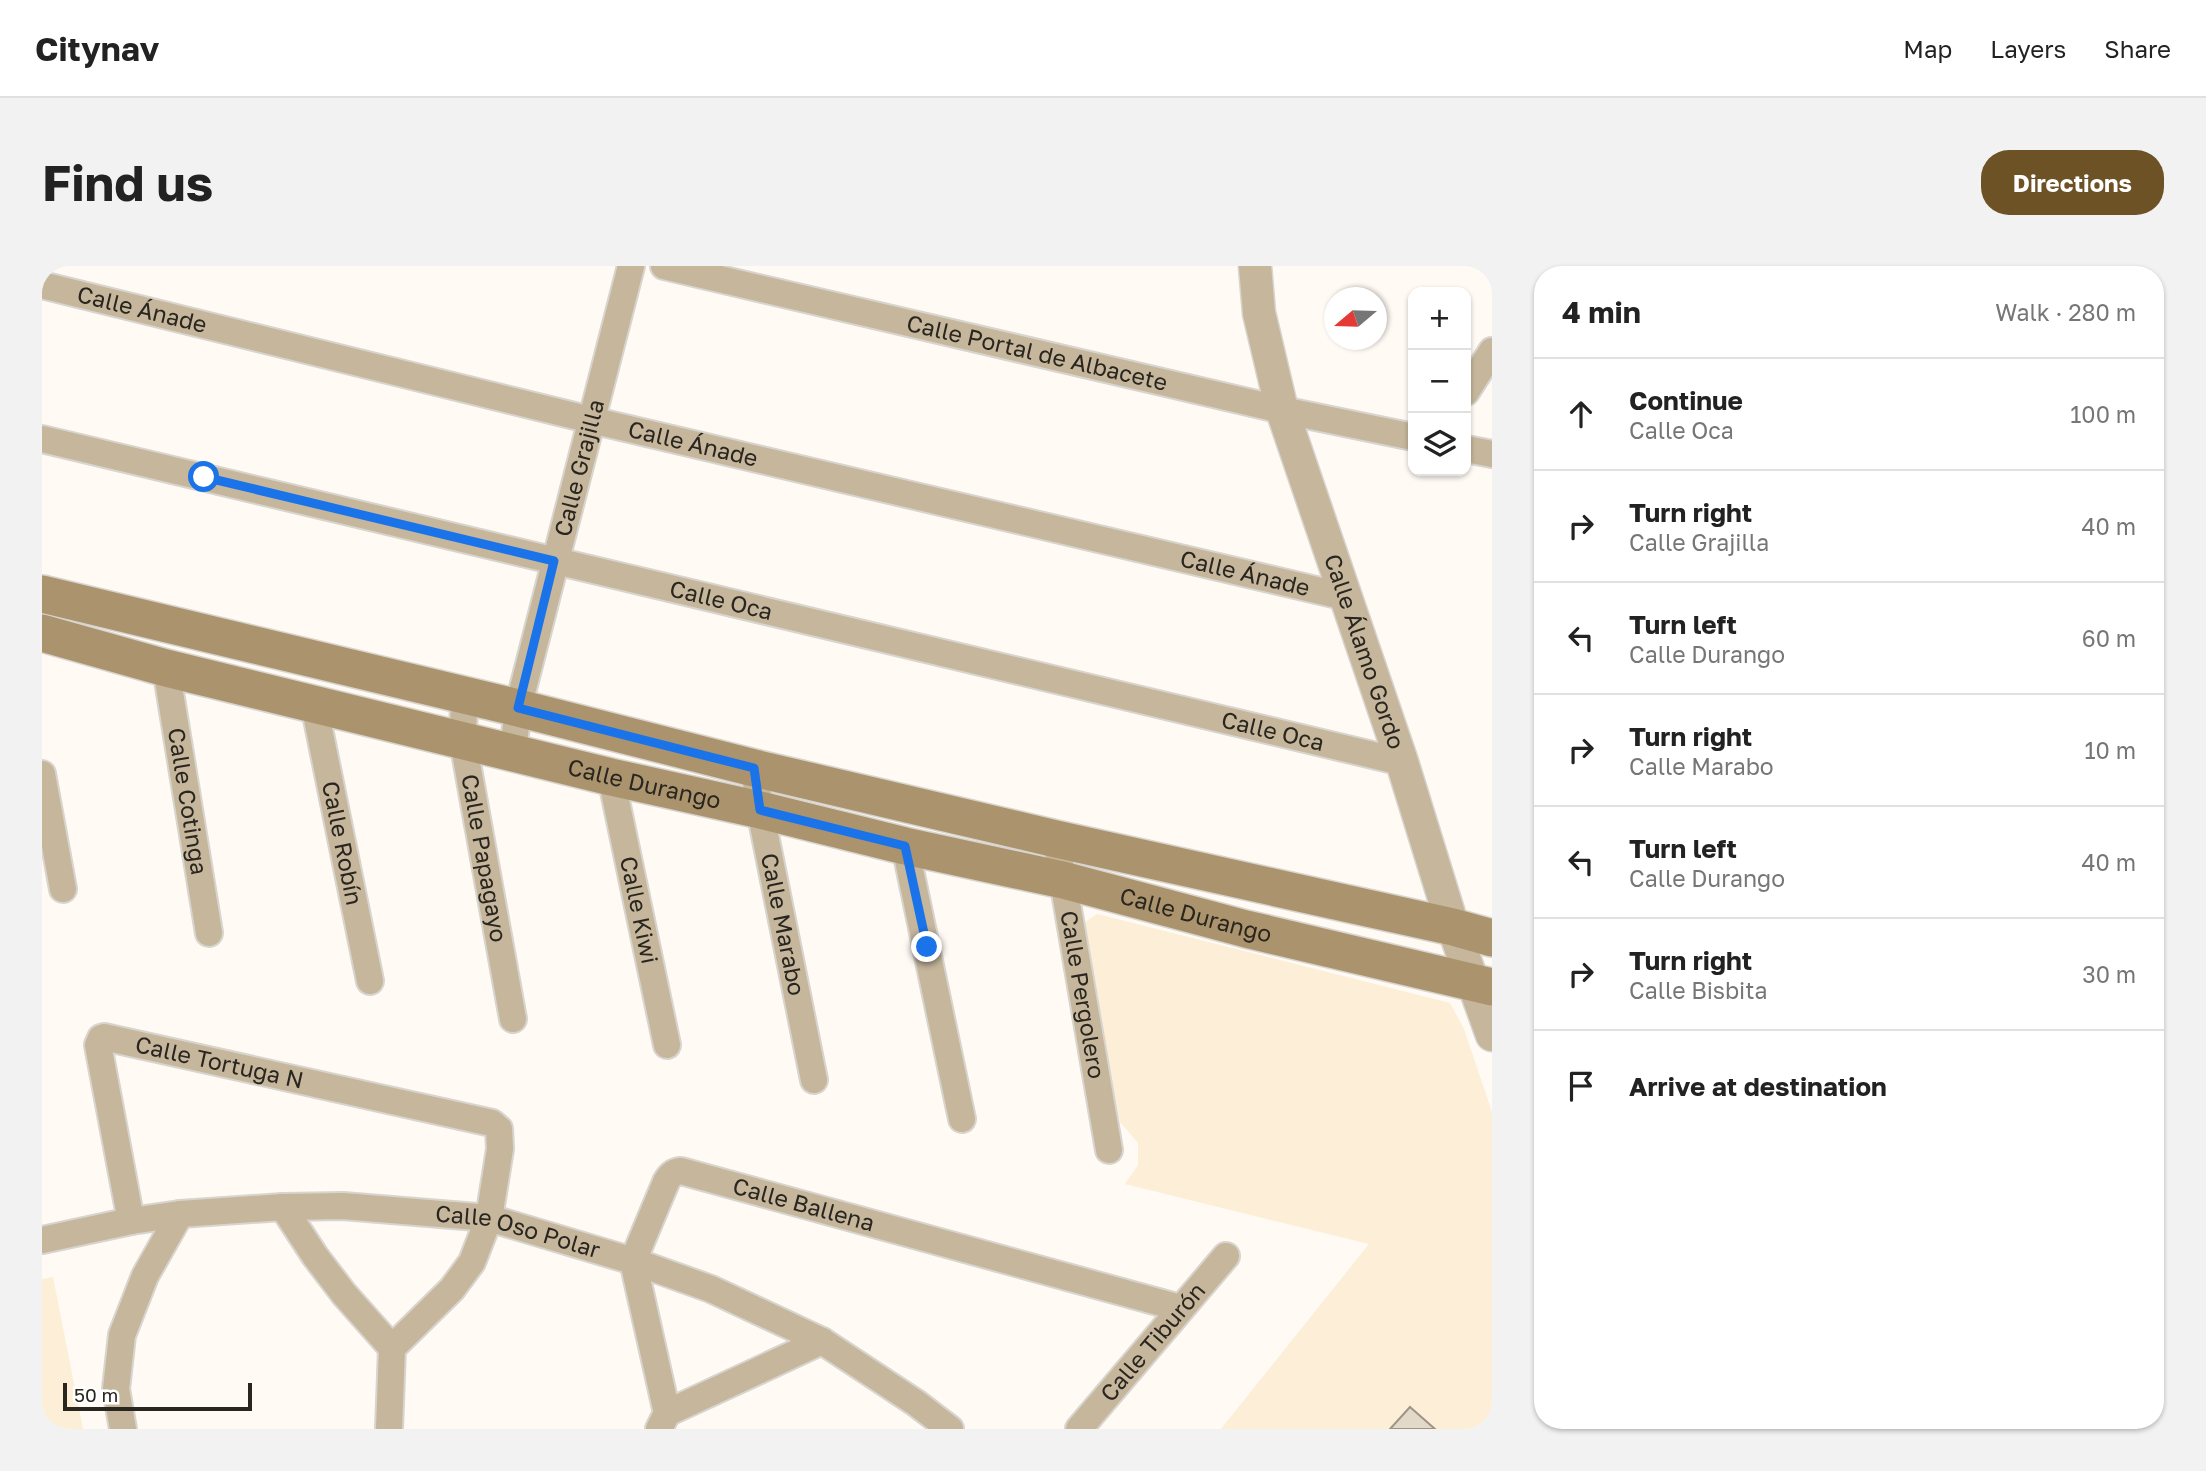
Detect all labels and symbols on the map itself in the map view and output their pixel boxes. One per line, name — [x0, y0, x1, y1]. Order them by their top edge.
street label: Calle Ánade — [75, 279, 210, 338]
north arrow — [1324, 287, 1387, 350]
street label: Calle Portal de Albacete — [904, 308, 1170, 396]
street label: Calle Grajilla — [547, 396, 609, 539]
street label: Calle Ánade — [625, 414, 761, 472]
route start — [188, 461, 219, 492]
street label: Calle Ánade — [1178, 544, 1313, 601]
street label: Calle Álamo Gordo — [1319, 550, 1411, 752]
street label: Calle Oca — [667, 574, 776, 625]
street label: Calle Oca — [1219, 705, 1327, 756]
street label: Calle Cotinga — [163, 726, 214, 877]
street label: Calle Durango — [565, 752, 724, 814]
street label: Calle Papagayo — [456, 772, 514, 944]
street label: Calle Robín — [317, 778, 369, 907]
street label: Calle Marabo — [756, 850, 812, 998]
street label: Calle Kiwi — [615, 854, 665, 966]
street label: Calle Durango — [1117, 881, 1275, 948]
street label: Calle Pergolero — [1055, 908, 1112, 1081]
route end — [911, 931, 942, 962]
street label: Calle Tortuga N — [133, 1029, 306, 1094]
street label: Calle Ballena — [730, 1171, 878, 1237]
street label: Calle Oso Polar — [434, 1199, 604, 1263]
street label: Calle Tiburón — [1094, 1276, 1210, 1407]
scale bar — [63, 1380, 252, 1412]

